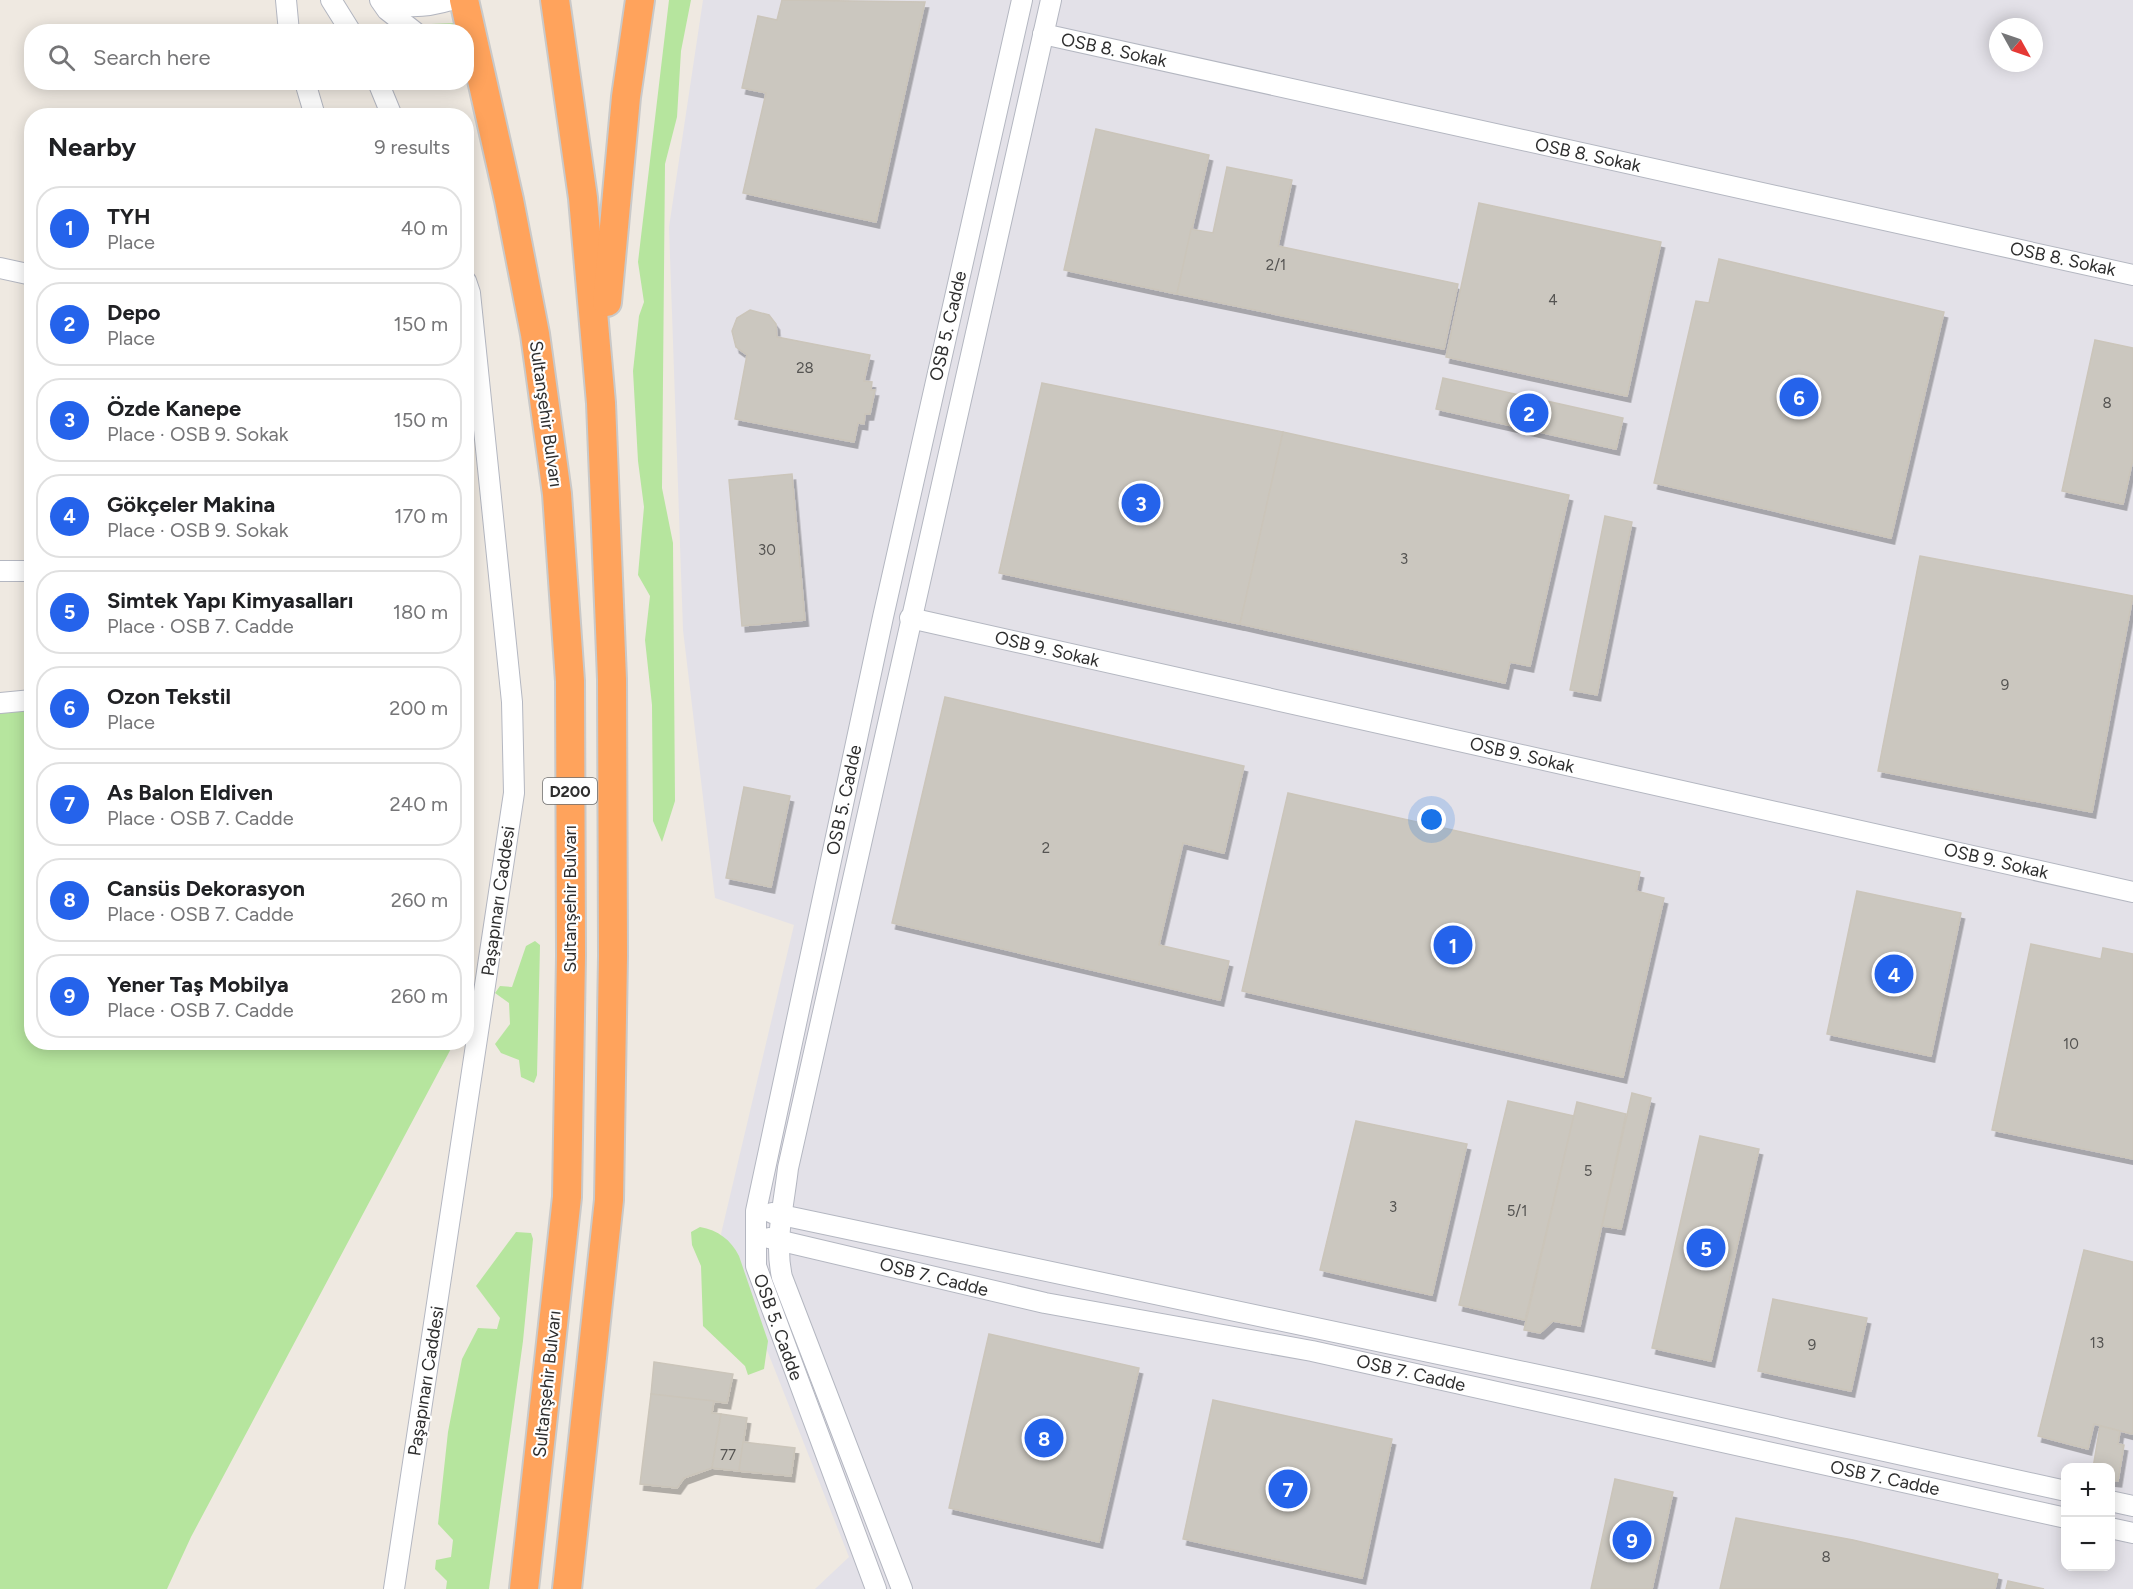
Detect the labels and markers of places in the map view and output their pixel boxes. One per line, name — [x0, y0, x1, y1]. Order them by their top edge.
pin: 6 — [1780, 374, 1818, 420]
pin: 2 — [1510, 390, 1549, 436]
pin: 3 — [1122, 480, 1160, 526]
pin: 1 — [1434, 922, 1472, 968]
pin: 4 — [1874, 952, 1914, 996]
pin: 5 — [1686, 1226, 1726, 1270]
pin: 8 — [1024, 1416, 1064, 1460]
pin: 7 — [1268, 1466, 1308, 1512]
pin: 9 — [1612, 1518, 1652, 1562]

